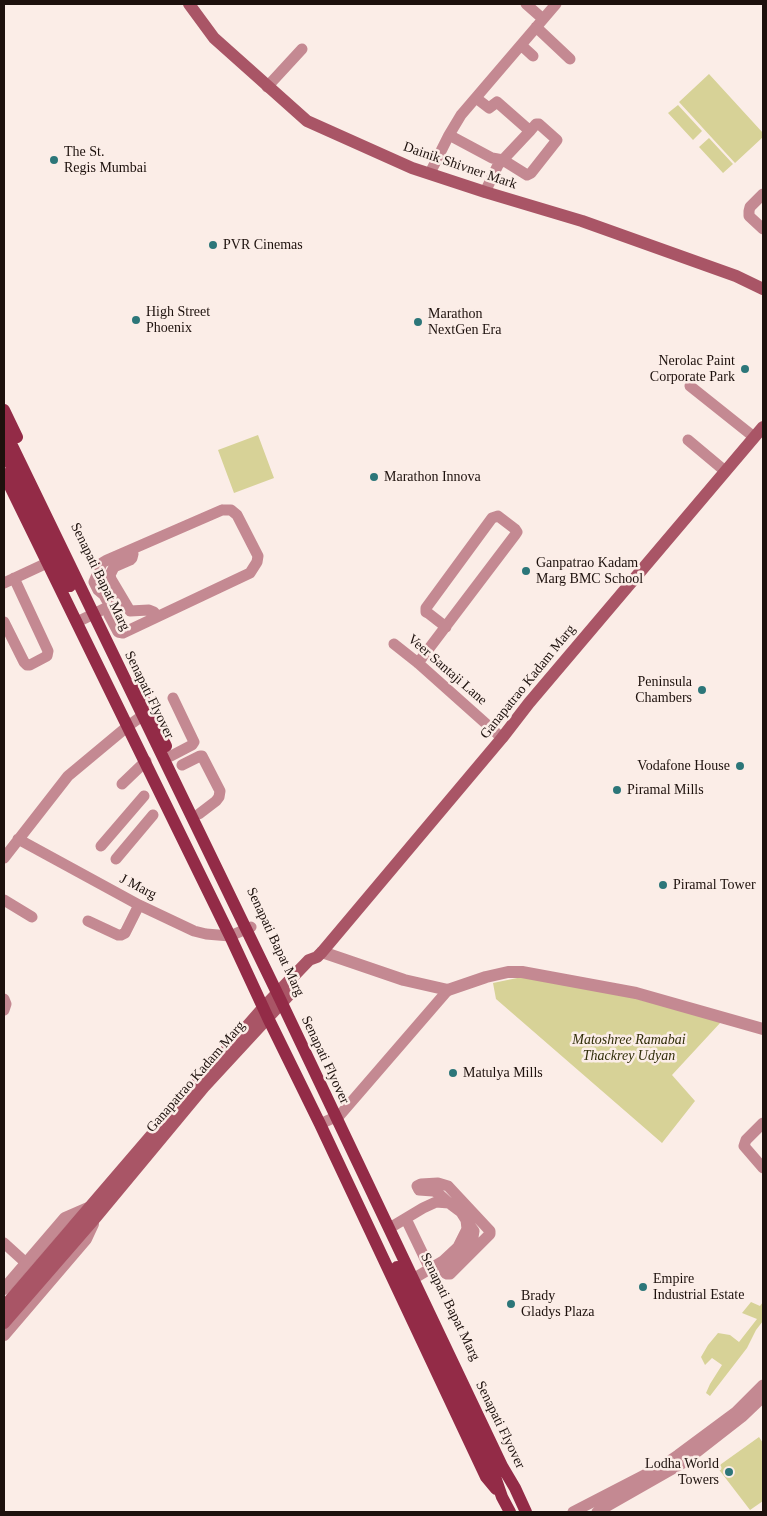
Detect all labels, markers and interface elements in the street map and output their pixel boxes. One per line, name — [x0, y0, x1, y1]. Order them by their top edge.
street label: Dainik Shivner Mark — [401, 139, 519, 193]
place label: The St. Regis Mumbai — [64, 144, 147, 176]
marker: The St. Regis Mumbai — [48, 154, 60, 166]
place label: PVR Cinemas — [223, 237, 303, 253]
marker: PVR Cinemas — [207, 239, 219, 251]
place label: High Street Phoenix — [146, 304, 210, 336]
place label: Marathon NextGen Era — [428, 306, 501, 338]
marker: High Street Phoenix — [130, 314, 142, 326]
marker: Marathon NextGen Era — [412, 316, 424, 328]
place label: Nerolac Paint Corporate Park — [650, 353, 735, 386]
marker: Nerolac Paint Corporate Park — [739, 363, 751, 375]
place label: Marathon Innova — [384, 469, 481, 485]
marker: Marathon Innova — [368, 471, 380, 483]
street label: Senapati Bapat Marg — [67, 520, 133, 634]
place label: Ganpatrao Kadam Marg BMC School — [536, 555, 643, 588]
marker: Ganpatrao Kadam Marg BMC School — [520, 565, 532, 577]
street label: Ganapatrao Kadam Marg — [477, 622, 579, 742]
street label: Veer Santaji Lane — [404, 631, 490, 709]
street label: Senapati Flyover — [121, 649, 177, 741]
place label: Peninsula Chambers — [635, 674, 692, 706]
marker: Peninsula Chambers — [696, 684, 708, 696]
place label: Vodafone House — [637, 758, 730, 774]
marker: Vodafone House — [734, 760, 746, 772]
place label: Piramal Mills — [627, 782, 704, 798]
marker: Piramal Mills — [611, 784, 623, 796]
street label: J Marg — [117, 871, 159, 903]
place label: Piramal Tower — [673, 877, 756, 893]
marker: Piramal Tower — [657, 879, 669, 891]
street label: Senapati Bapat Marg — [242, 885, 308, 999]
street label: Senapati Flyover — [297, 1013, 353, 1107]
street label: Ganapatrao Kadam Marg — [143, 1018, 249, 1136]
park label: Matoshree Ramabai Thackrey Udyan — [572, 1032, 686, 1064]
place label: Matulya Mills — [463, 1065, 543, 1081]
marker: Matulya Mills — [447, 1067, 459, 1079]
street label: Senapati Bapat Marg — [417, 1250, 483, 1364]
place label: Empire Industrial Estate — [653, 1271, 744, 1304]
marker: Empire Industrial Estate — [637, 1281, 649, 1293]
place label: Brady Gladys Plaza — [521, 1288, 594, 1320]
marker: Brady Gladys Plaza — [505, 1298, 517, 1310]
street label: Senapati Flyover — [472, 1379, 528, 1471]
place label: Lodha World Towers — [645, 1456, 719, 1488]
marker: Lodha World Towers — [723, 1466, 735, 1478]

